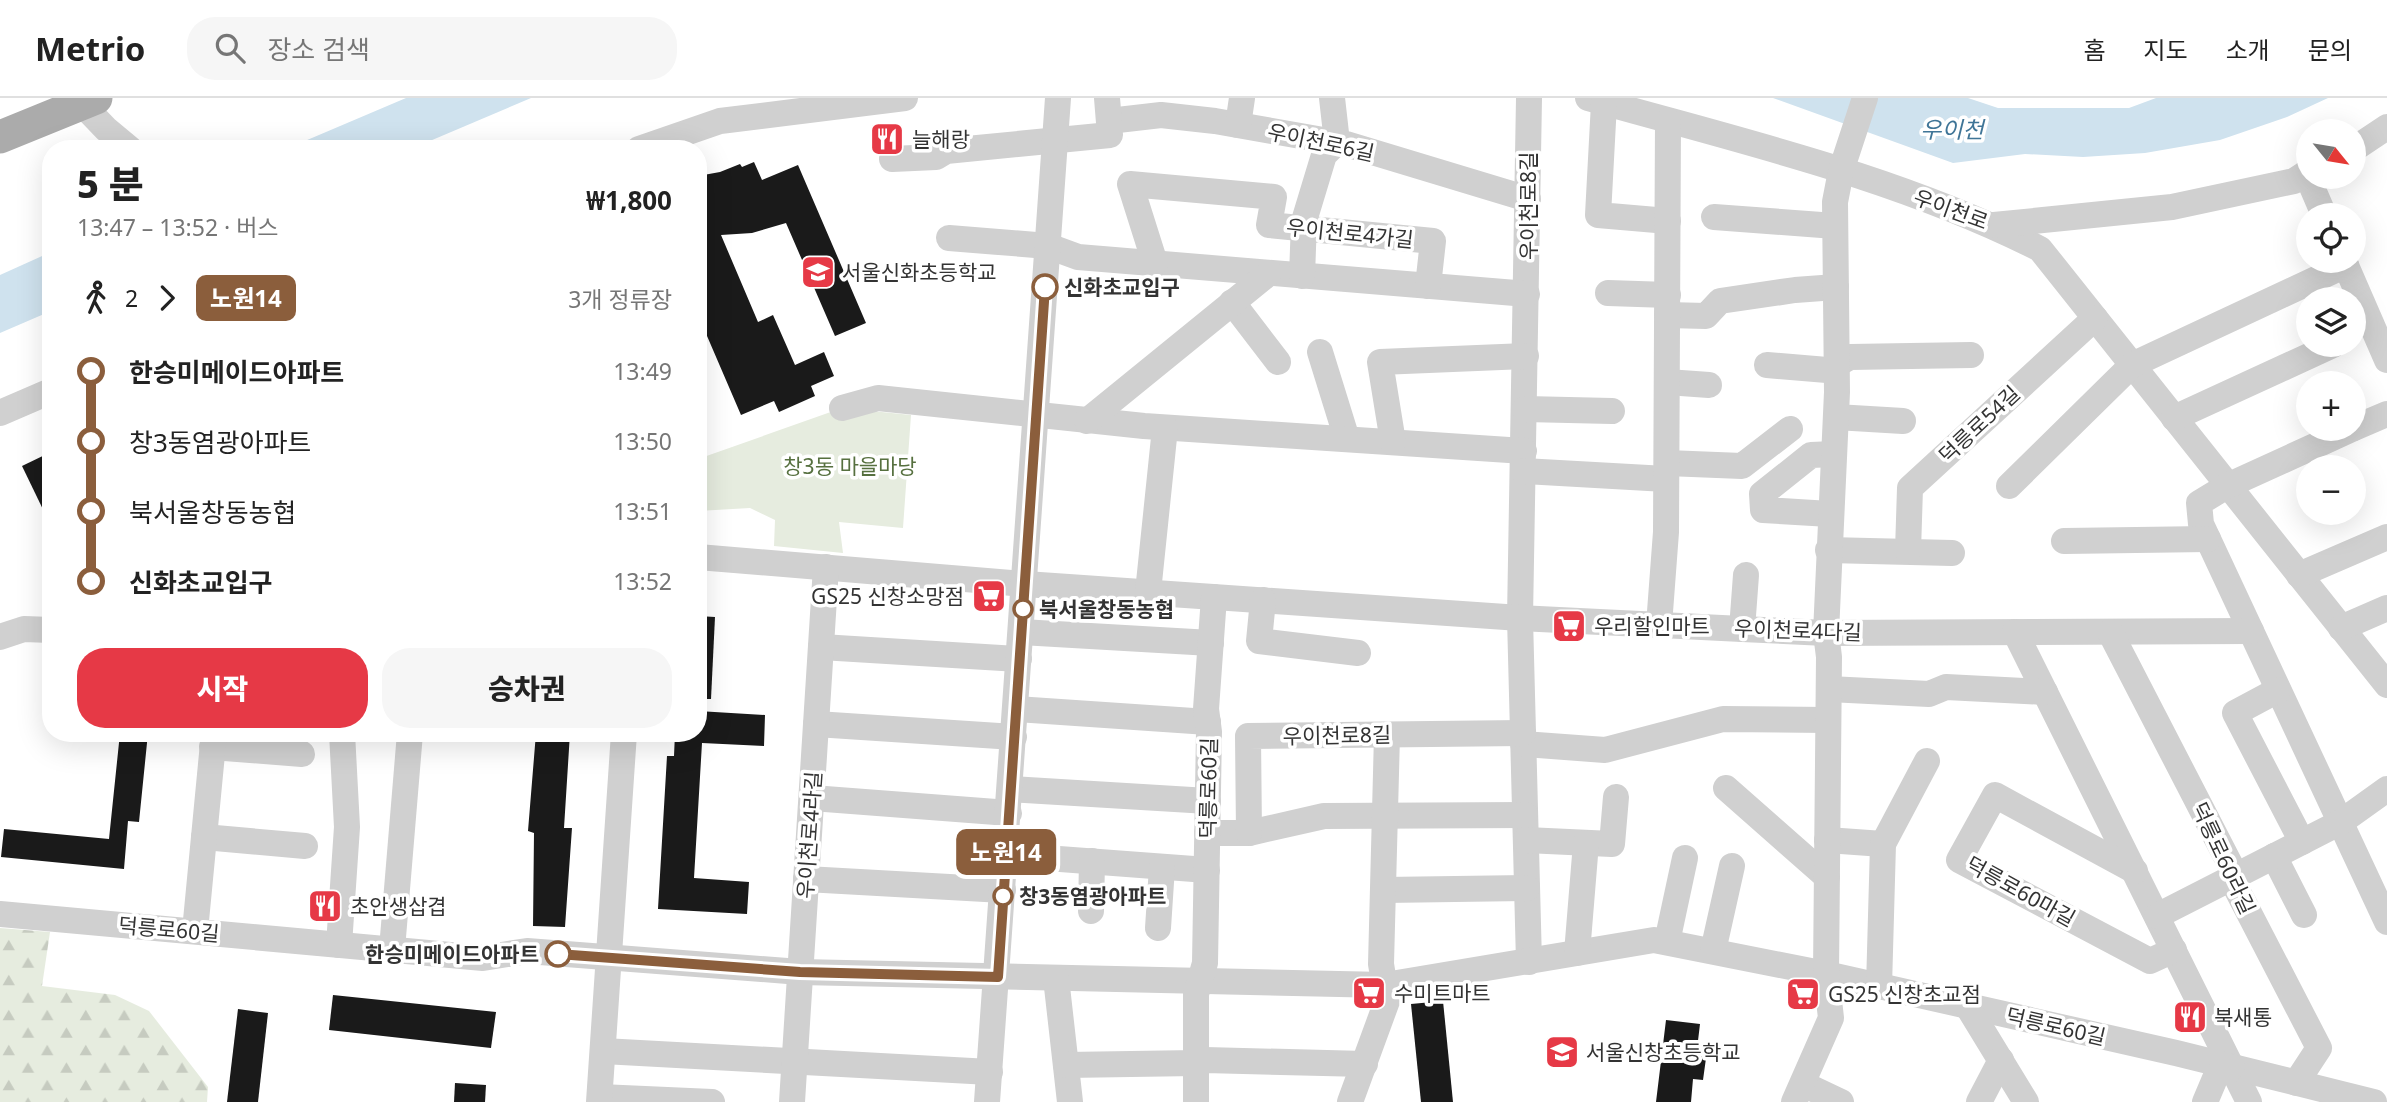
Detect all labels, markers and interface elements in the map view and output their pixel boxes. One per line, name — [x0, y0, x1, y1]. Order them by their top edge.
search box — [187, 17, 677, 80]
text: Metrio — [35, 26, 145, 71]
icon: search — [211, 29, 249, 67]
text: 장소 검색 — [267, 31, 370, 67]
text: 홈 — [2083, 33, 2105, 66]
text: 지도 — [2143, 33, 2188, 66]
text: 소개 — [2226, 33, 2270, 66]
text: 문의 — [2308, 33, 2352, 66]
water label: 우이천 — [1920, 113, 1987, 145]
street label: 우이천로6길 — [1265, 117, 1377, 167]
north arrow — [2296, 119, 2366, 189]
map controls — [2296, 119, 2366, 525]
restaurant icon: 늘해랑 — [868, 120, 906, 158]
place label: 늘해랑 — [912, 125, 970, 153]
street label: 우이천로8길 — [1514, 152, 1542, 260]
text: 5 분 — [77, 157, 144, 209]
text: ₩1,800 — [586, 182, 672, 218]
street label: 우이천로 — [1910, 183, 1992, 235]
button: locate — [2296, 203, 2366, 273]
text: 13:47 – 13:52 · 버스 — [77, 211, 278, 243]
street label: 우이천로4가길 — [1285, 212, 1415, 254]
school or university icon: 서울신화초등학교 — [799, 253, 837, 291]
place label: 서울신화초등학교 — [842, 258, 997, 286]
place label: 신화초교입구 — [1064, 273, 1180, 301]
marker: 신화초교입구 — [1032, 274, 1058, 300]
icon: walk — [77, 279, 115, 317]
icon: forward — [148, 279, 186, 317]
text: 노원14 — [210, 281, 282, 314]
text: 2 — [125, 282, 138, 314]
text: 3개 정류장 — [568, 283, 672, 315]
button: layers — [2296, 287, 2366, 357]
text: 한승미메이드아파트 — [129, 354, 344, 390]
text: 13:49 — [613, 355, 672, 387]
button: + — [2296, 371, 2366, 441]
street label: 덕릉로54길 — [1932, 379, 2026, 469]
text: 창3동염광아파트 — [129, 424, 311, 460]
text: 13:50 — [613, 425, 672, 457]
park label: 창3동 마을마당 — [783, 452, 917, 480]
button: − — [2296, 455, 2366, 525]
text: 북서울창동농협 — [129, 494, 296, 530]
text: 13:51 — [613, 495, 672, 527]
text: 신화초교입구 — [129, 564, 273, 600]
text: 13:52 — [613, 565, 672, 597]
supermarket icon: GS25 신창소망점 — [970, 577, 1008, 615]
place label: GS25 신창소망점 — [811, 582, 964, 610]
place label: 북서울창동농협 — [1039, 595, 1174, 623]
marker: 북서울창동농협 — [1013, 599, 1033, 619]
supermarket icon: 우리할인마트 — [1550, 607, 1588, 645]
place label: 우리할인마트 — [1594, 612, 1710, 640]
street label: 우이천로4다길 — [1734, 614, 1862, 646]
button: 시작 — [77, 648, 368, 728]
button: 승차권 — [382, 648, 672, 728]
street label: 우이천로8길 — [1282, 720, 1392, 750]
street label: 덕릉로60길 — [1193, 737, 1223, 839]
street label: 우이천로4라길 — [791, 770, 827, 900]
street label: 덕릉로60라길 — [2186, 797, 2262, 919]
line badge: 노원14 — [957, 829, 1055, 875]
text: 노원14 — [970, 835, 1042, 868]
street label: 덕릉로60마길 — [1961, 850, 2081, 932]
place label: 창3동염광아파트 — [1019, 882, 1166, 910]
marker: 창3동염광아파트 — [993, 886, 1013, 906]
restaurant icon: 초안생삽겹 — [306, 887, 344, 925]
place label: 초안생삽겹 — [350, 892, 447, 920]
street label: 덕릉로60길 — [117, 911, 221, 947]
place label: 한승미메이드아파트 — [365, 940, 539, 968]
marker: 한승미메이드아파트 — [545, 941, 571, 967]
supermarket icon: 수미트마트 — [1350, 974, 1388, 1012]
supermarket icon: GS25 신창초교점 — [1784, 975, 1822, 1013]
place label: 수미트마트 — [1394, 979, 1491, 1007]
place label: GS25 신창초교점 — [1828, 980, 1981, 1008]
restaurant icon: 북새통 — [2171, 998, 2209, 1036]
street label: 덕릉로60길 — [2003, 1001, 2109, 1051]
place label: 북새통 — [2214, 1003, 2272, 1031]
school or university icon: 서울신창초등학교 — [1543, 1033, 1581, 1071]
place label: 서울신창초등학교 — [1586, 1038, 1741, 1066]

